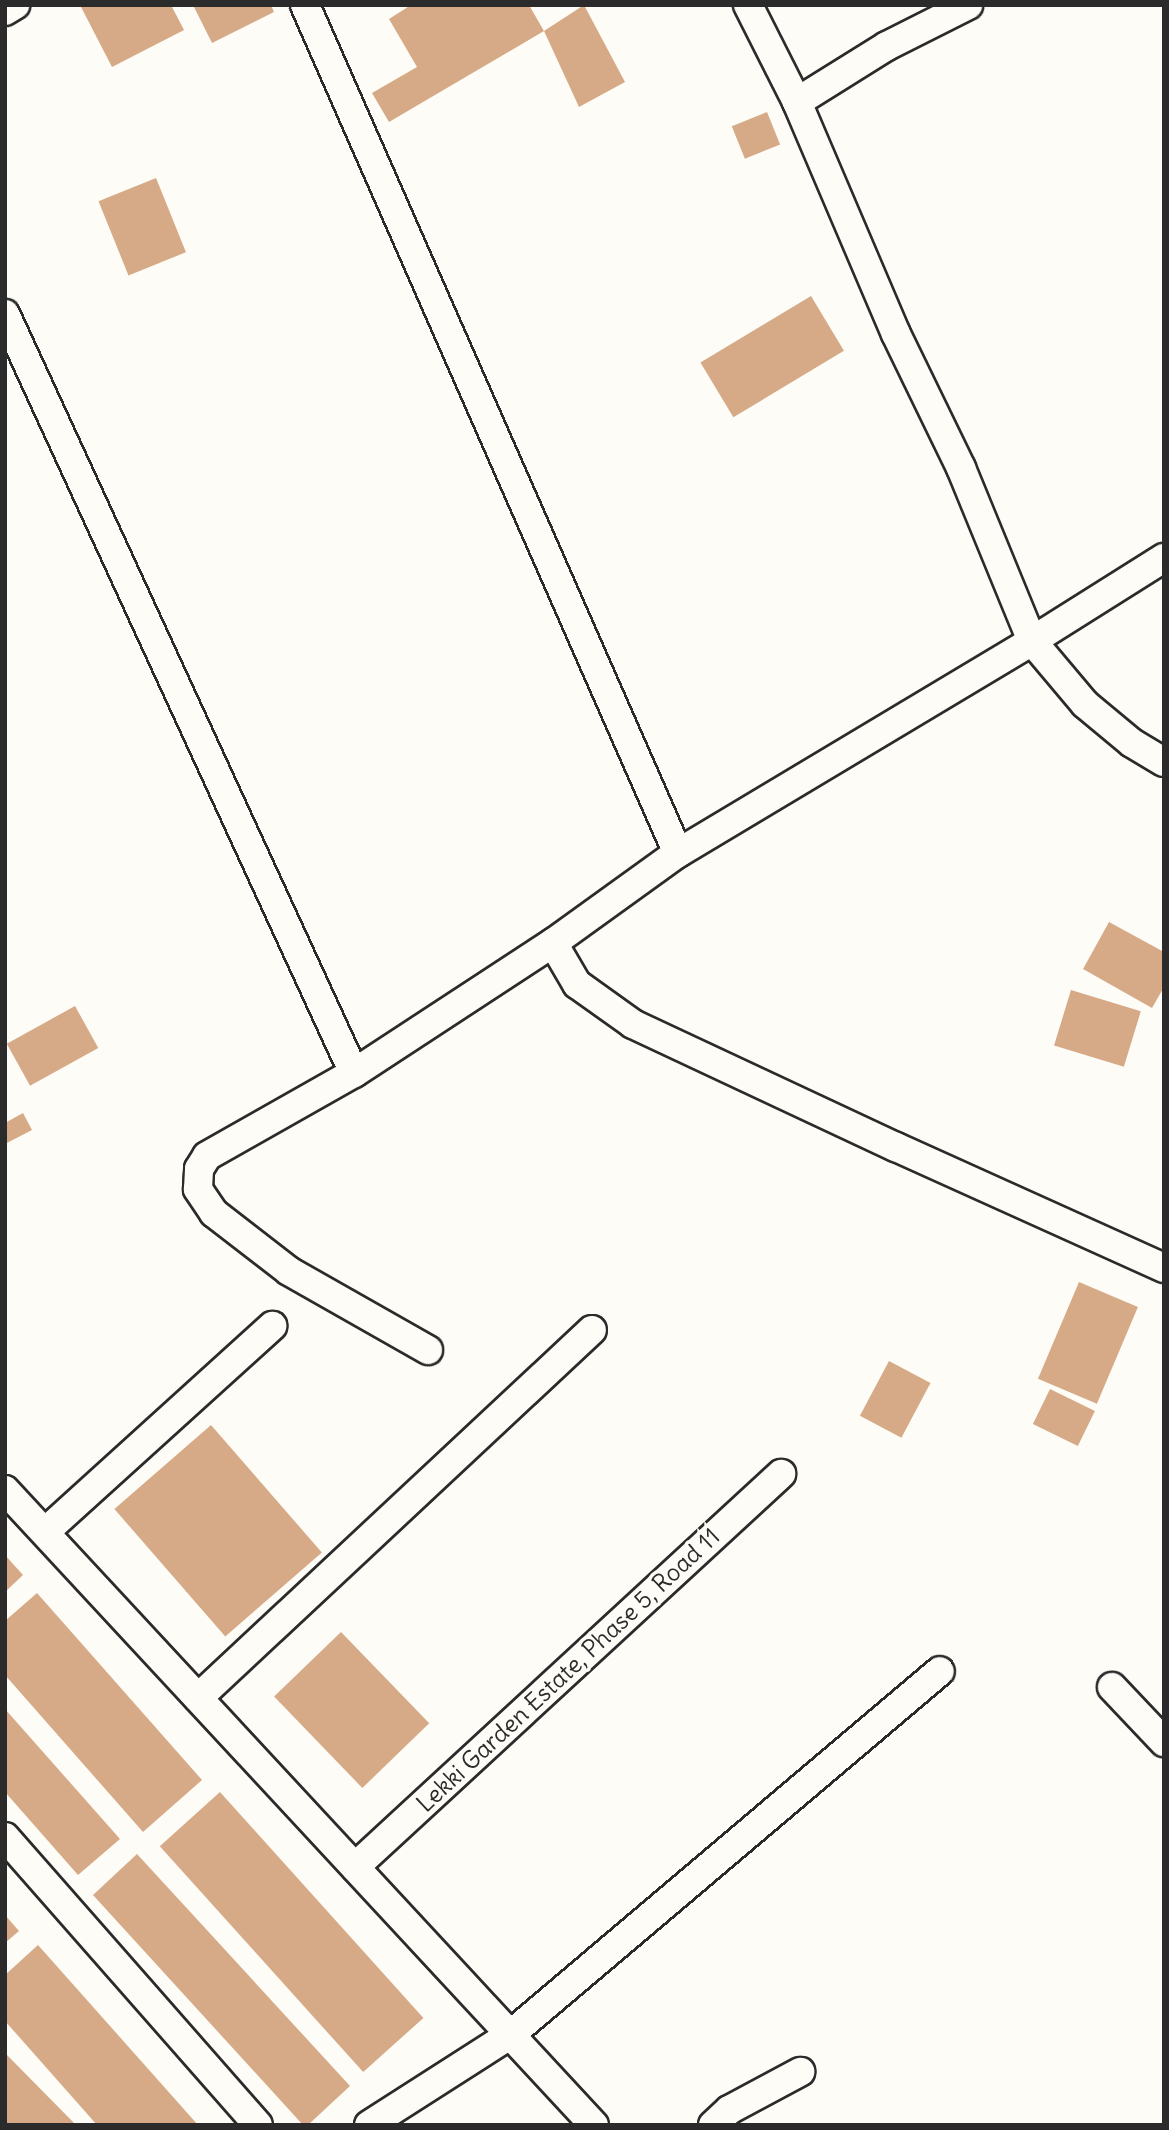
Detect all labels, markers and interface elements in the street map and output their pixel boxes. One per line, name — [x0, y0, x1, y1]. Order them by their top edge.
street label: Lekki Garden Estate, Phase 5, Road 11 — [411, 1522, 725, 1818]

